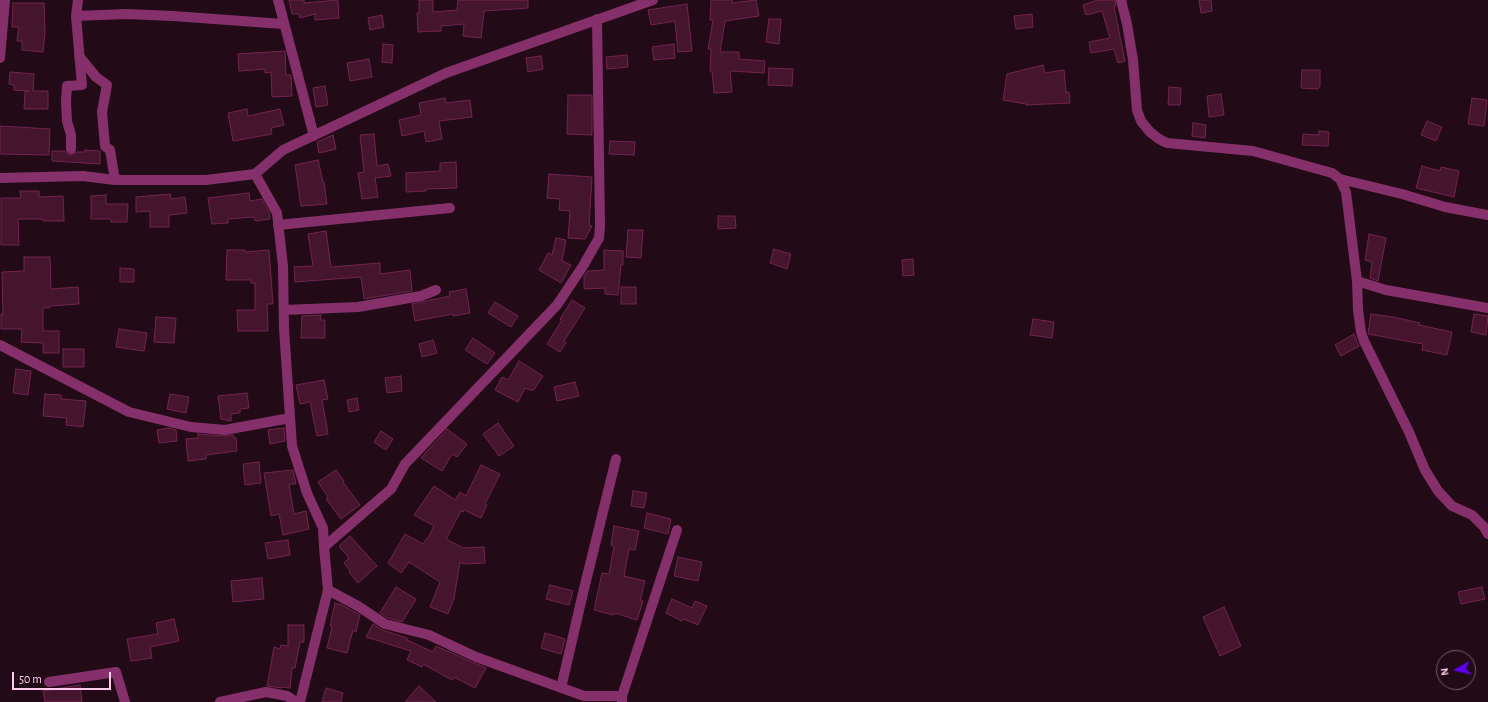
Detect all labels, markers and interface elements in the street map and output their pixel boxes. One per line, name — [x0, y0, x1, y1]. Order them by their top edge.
north arrow — [1436, 650, 1476, 690]
scale bar — [14, 664, 113, 690]
text: N — [1439, 667, 1451, 676]
text: 50 m — [19, 673, 42, 685]

